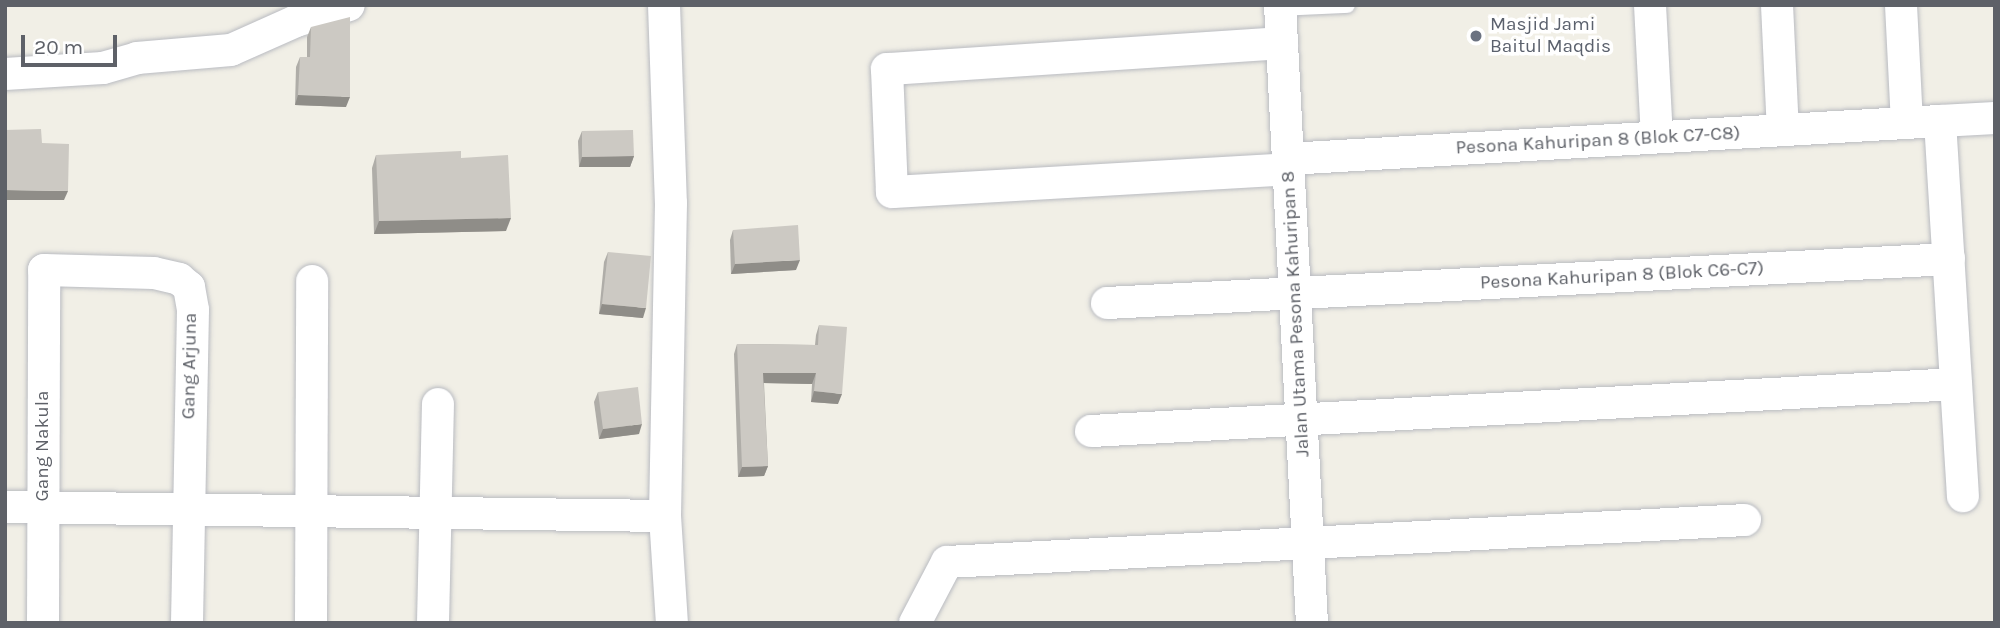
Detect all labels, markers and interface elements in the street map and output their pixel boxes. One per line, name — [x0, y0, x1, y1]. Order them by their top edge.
place label: Masjid Jami Baitul Maqdis — [1490, 14, 1611, 58]
scale bar — [24, 21, 121, 65]
marker: Masjid Jami Baitul Maqdis — [1468, 28, 1484, 44]
text: 20 m — [34, 35, 83, 59]
street label: Pesona Kahuripan 8 (Blok C7-C8) — [1455, 122, 1741, 160]
street label: Jalan Utama Pesona Kahuripan 8 — [1277, 170, 1315, 458]
street label: Pesona Kahuripan 8 (Blok C6-C7) — [1479, 257, 1765, 295]
street label: Gang Arjuna — [178, 313, 202, 419]
street label: Gang Nakula — [32, 391, 54, 501]

